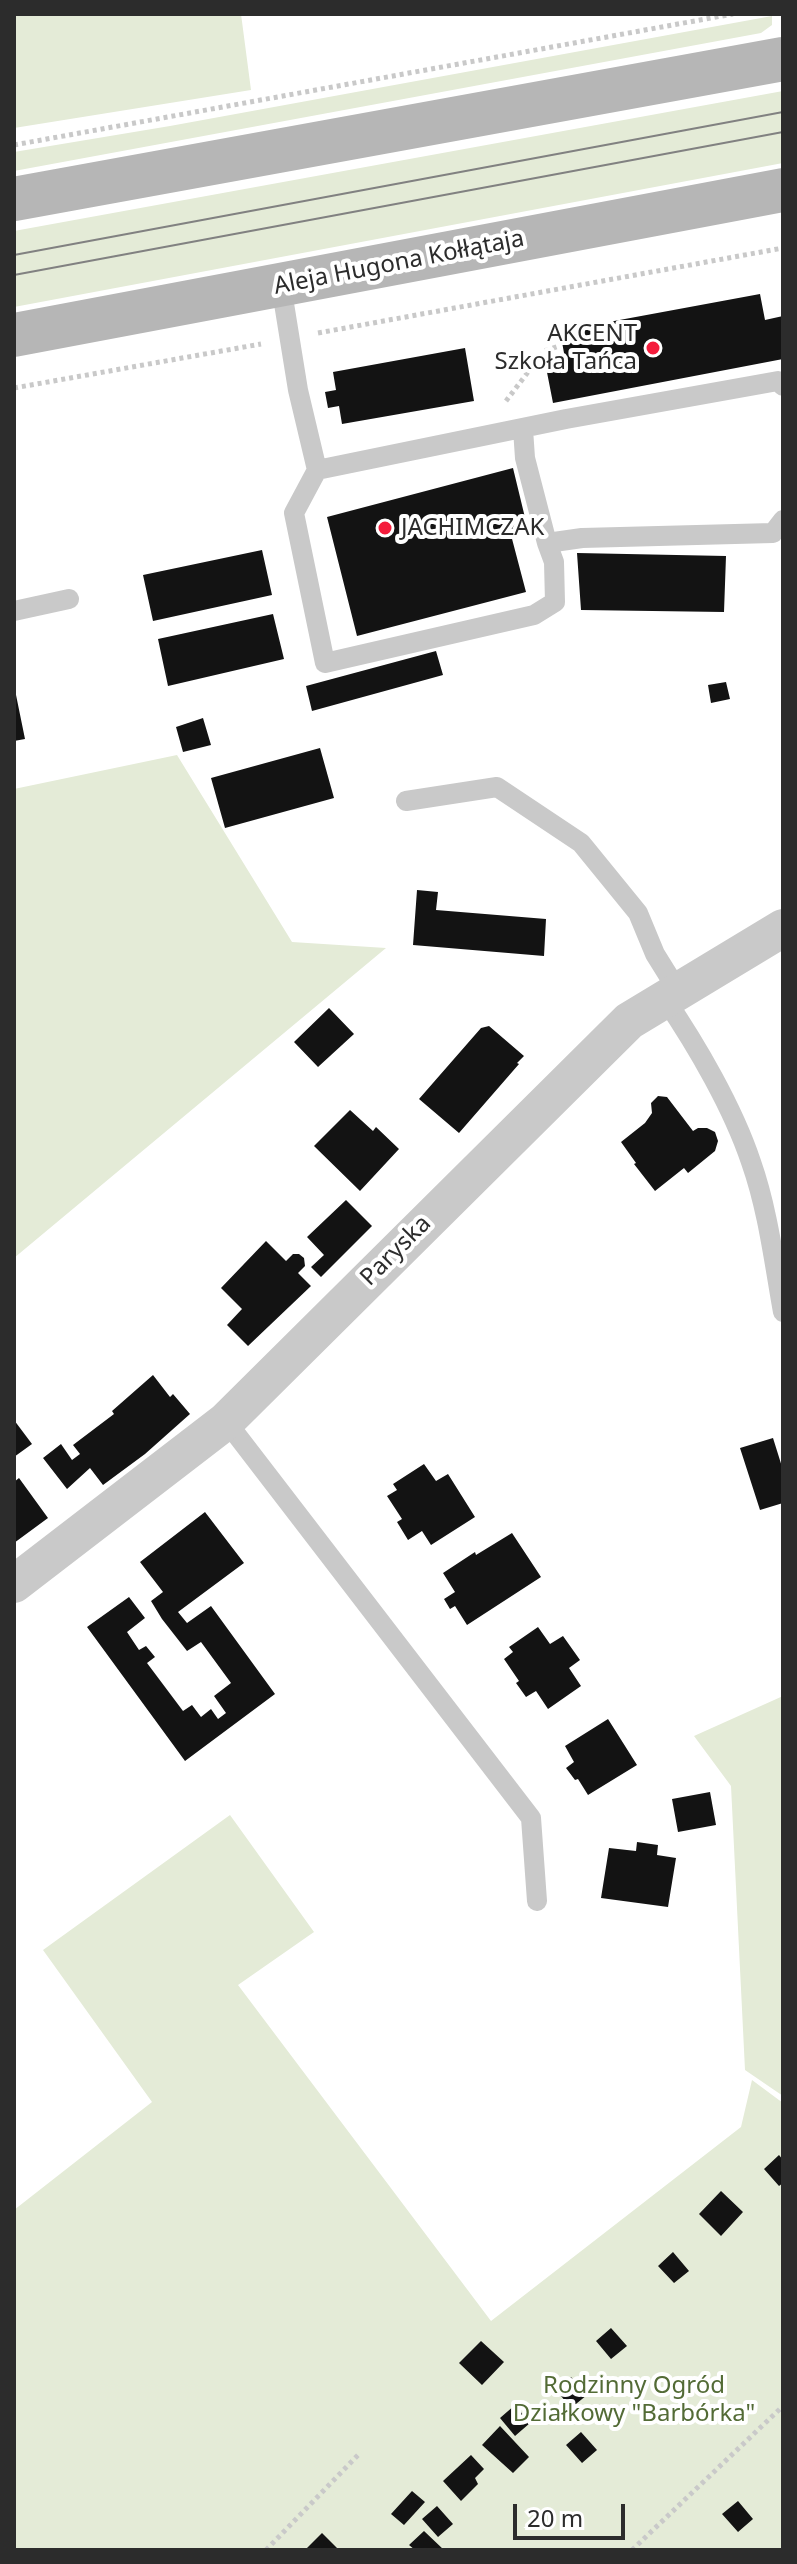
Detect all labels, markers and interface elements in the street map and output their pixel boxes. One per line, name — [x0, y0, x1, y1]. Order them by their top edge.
street label: Aleja Hugona Kołłątaja — [271, 225, 527, 301]
place label: AKCENT Szkoła Tańca — [495, 320, 637, 376]
marker: AKCENT Szkoła Tańca — [644, 339, 662, 357]
place label: JACHIMCZAK — [401, 514, 544, 542]
marker: JACHIMCZAK — [376, 519, 394, 537]
street label: Paryska — [355, 1210, 437, 1292]
park label: Rodzinny Ogród Działkowy "Barbórka" — [513, 2372, 755, 2428]
scale bar — [517, 2488, 629, 2538]
text: 20 m — [527, 2501, 583, 2534]

